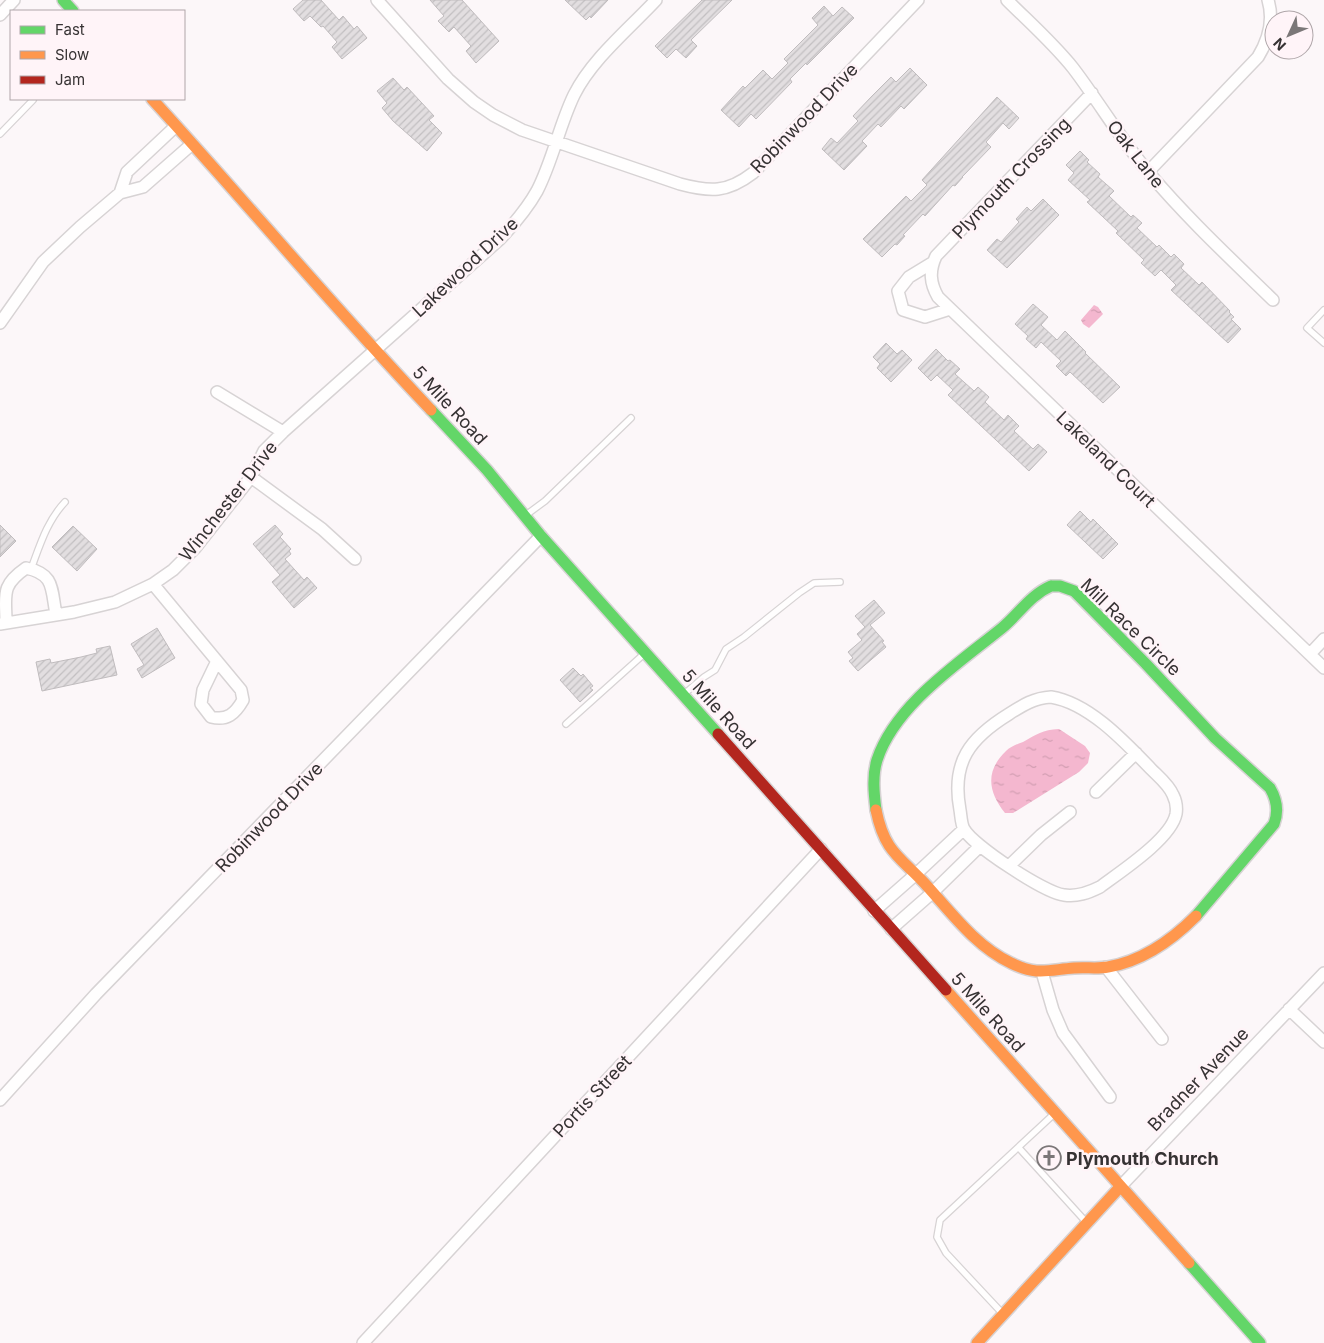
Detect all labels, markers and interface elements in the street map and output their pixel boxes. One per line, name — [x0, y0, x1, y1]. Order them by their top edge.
legend — [10, 10, 185, 100]
north arrow — [1264, 10, 1314, 60]
text: Fast — [55, 20, 85, 39]
text: N — [1269, 35, 1289, 54]
text: Slow — [55, 45, 89, 64]
street label: Robinwood Drive — [746, 59, 862, 177]
text: Jam — [55, 70, 85, 89]
street label: Plymouth Crossing — [948, 113, 1074, 243]
street label: Oak Lane — [1103, 116, 1169, 192]
street label: Lakewood Drive — [408, 213, 522, 321]
street label: 5 Mile Road — [408, 361, 492, 449]
street label: Lakeland Court — [1052, 407, 1160, 511]
street label: Winchester Drive — [175, 437, 281, 565]
street label: Mill Race Circle — [1077, 574, 1185, 680]
street label: 5 Mile Road — [678, 665, 760, 753]
street label: Robinwood Drive — [211, 758, 327, 876]
street label: 5 Mile Road — [947, 968, 1029, 1056]
street label: Bradner Avenue — [1143, 1023, 1253, 1135]
street label: Portis Street — [549, 1050, 636, 1142]
church icon: Plymouth Church — [1036, 1145, 1062, 1171]
place label: Plymouth Church — [1066, 1148, 1219, 1169]

